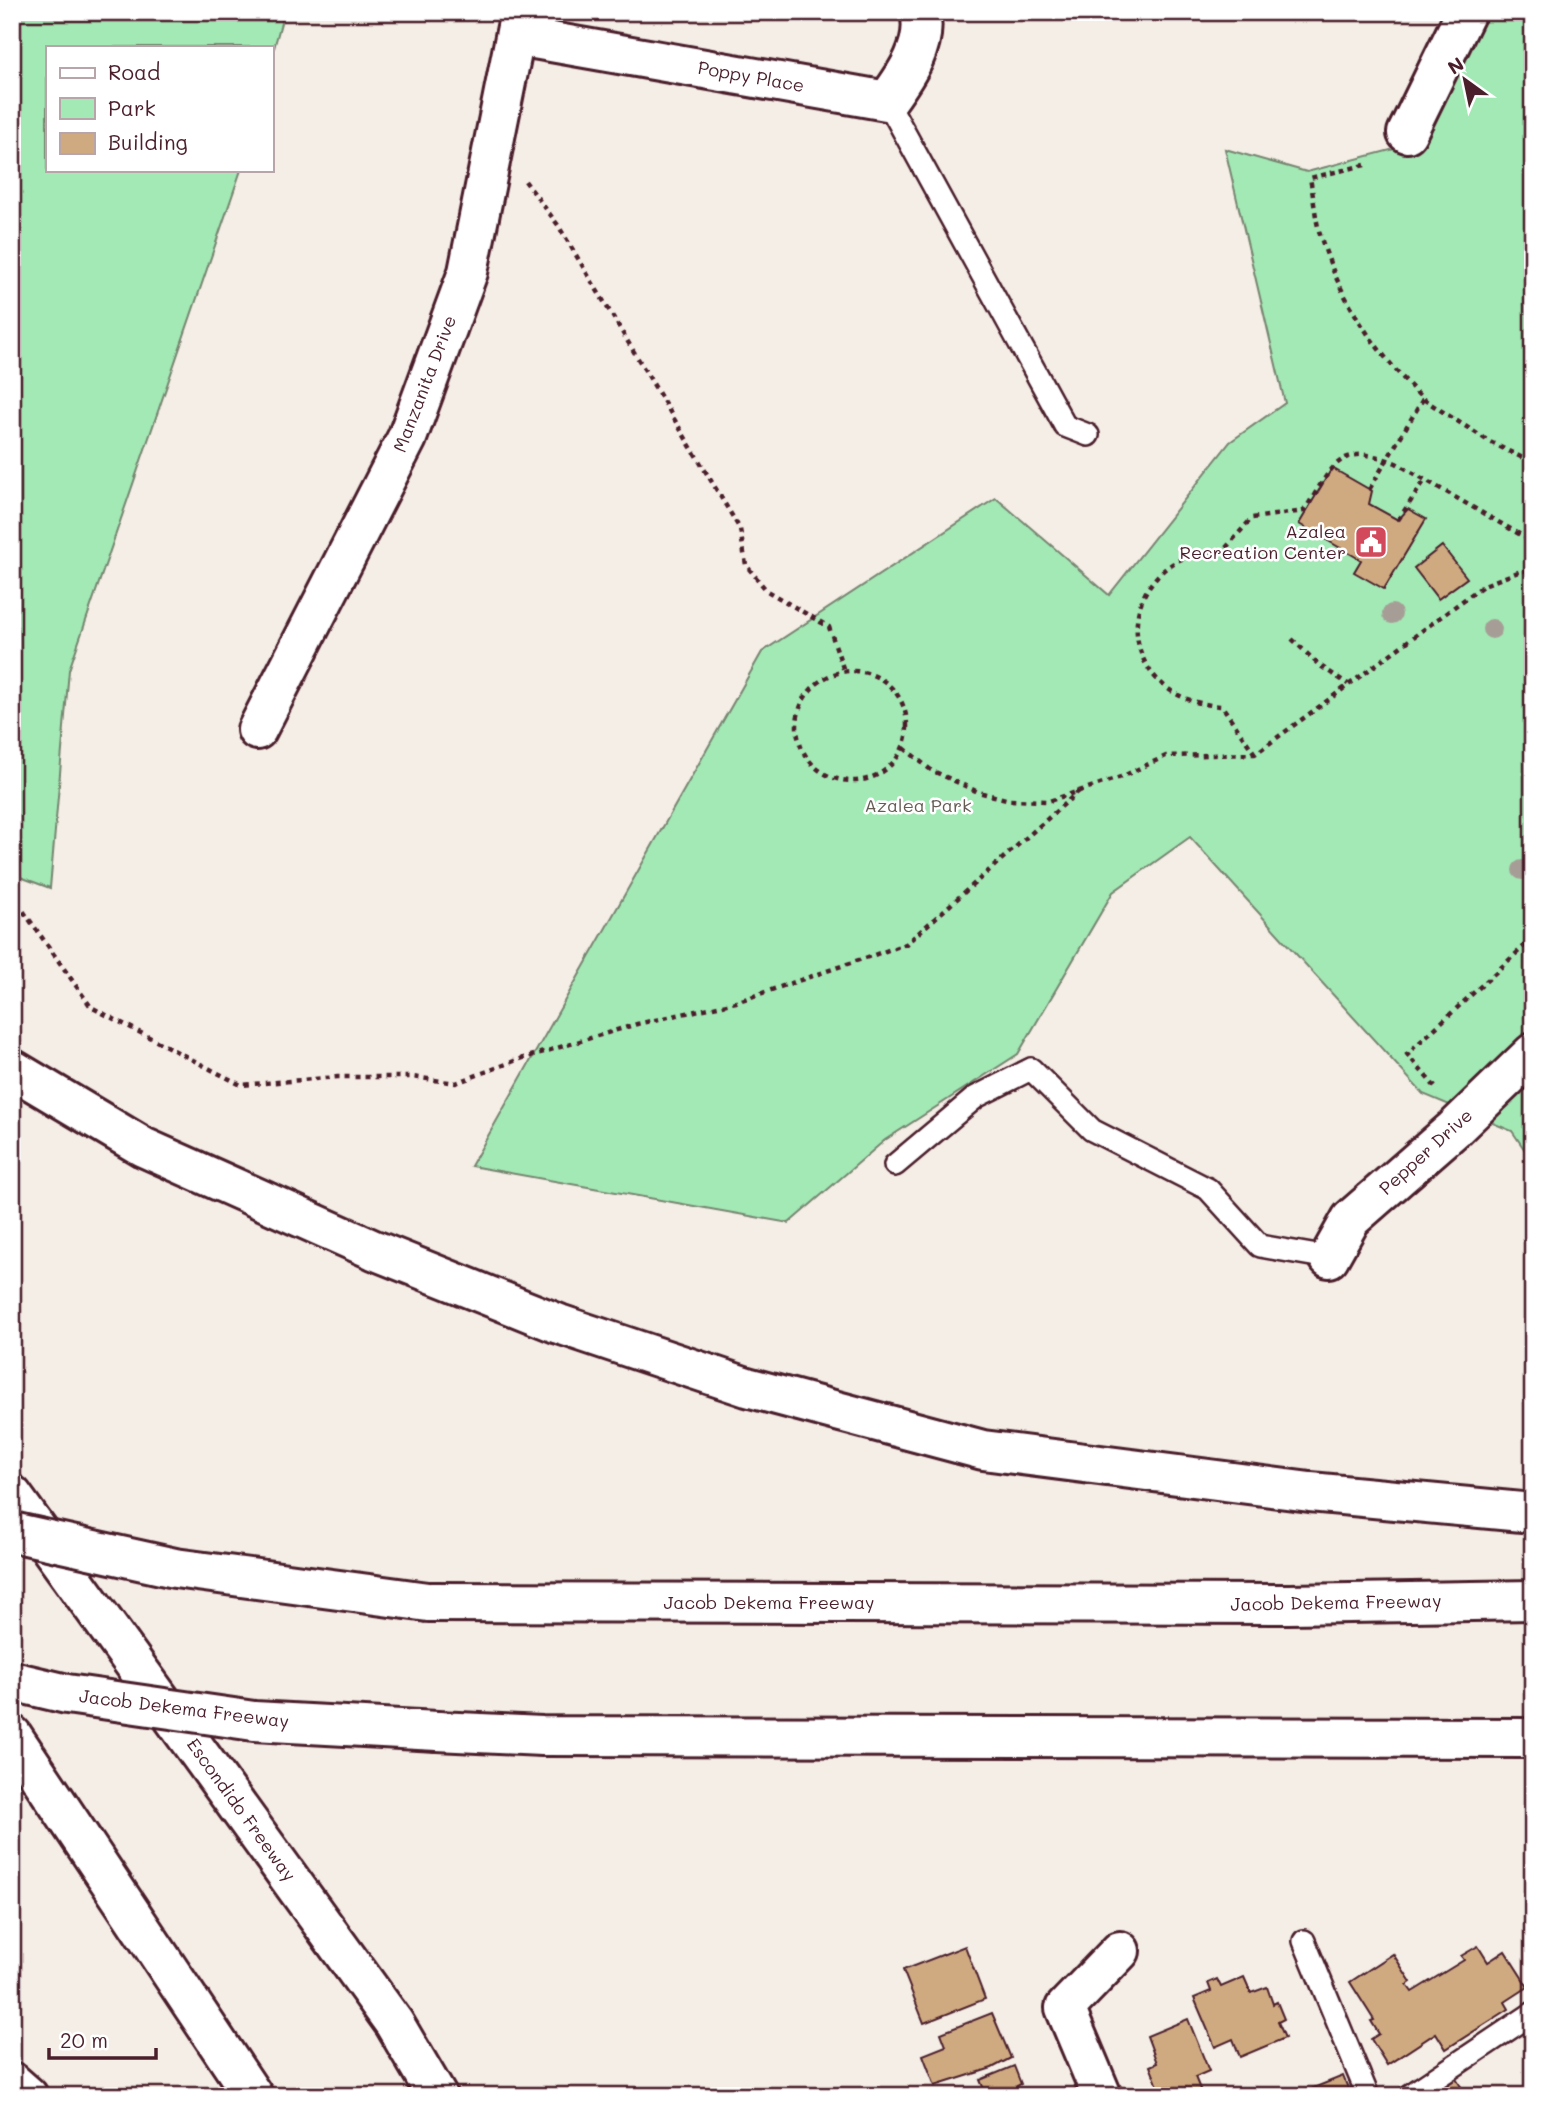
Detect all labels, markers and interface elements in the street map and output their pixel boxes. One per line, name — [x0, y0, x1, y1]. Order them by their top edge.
legend — [46, 46, 273, 172]
north arrow — [1430, 46, 1500, 116]
text: N — [1443, 51, 1468, 80]
street label: Poppy Place — [696, 55, 806, 97]
text: Road — [108, 58, 160, 85]
text: Park — [108, 94, 156, 121]
text: Building — [108, 128, 188, 155]
street label: Manzanita Drive — [387, 312, 461, 455]
place label: Azalea Recreation Center — [1179, 519, 1346, 564]
public building icon: Azalea Recreation Center — [1352, 523, 1390, 561]
park label: Azalea Park — [864, 793, 972, 817]
street label: Pepper Drive — [1374, 1103, 1477, 1200]
street label: Jacob Dekema Freeway — [1230, 1588, 1442, 1616]
street label: Jacob Dekema Freeway — [663, 1590, 875, 1614]
street label: Jacob Dekema Freeway — [78, 1683, 290, 1733]
street label: Escondido Freeway — [182, 1733, 302, 1886]
scale bar — [49, 2017, 156, 2061]
text: 20 m — [60, 2026, 108, 2053]

